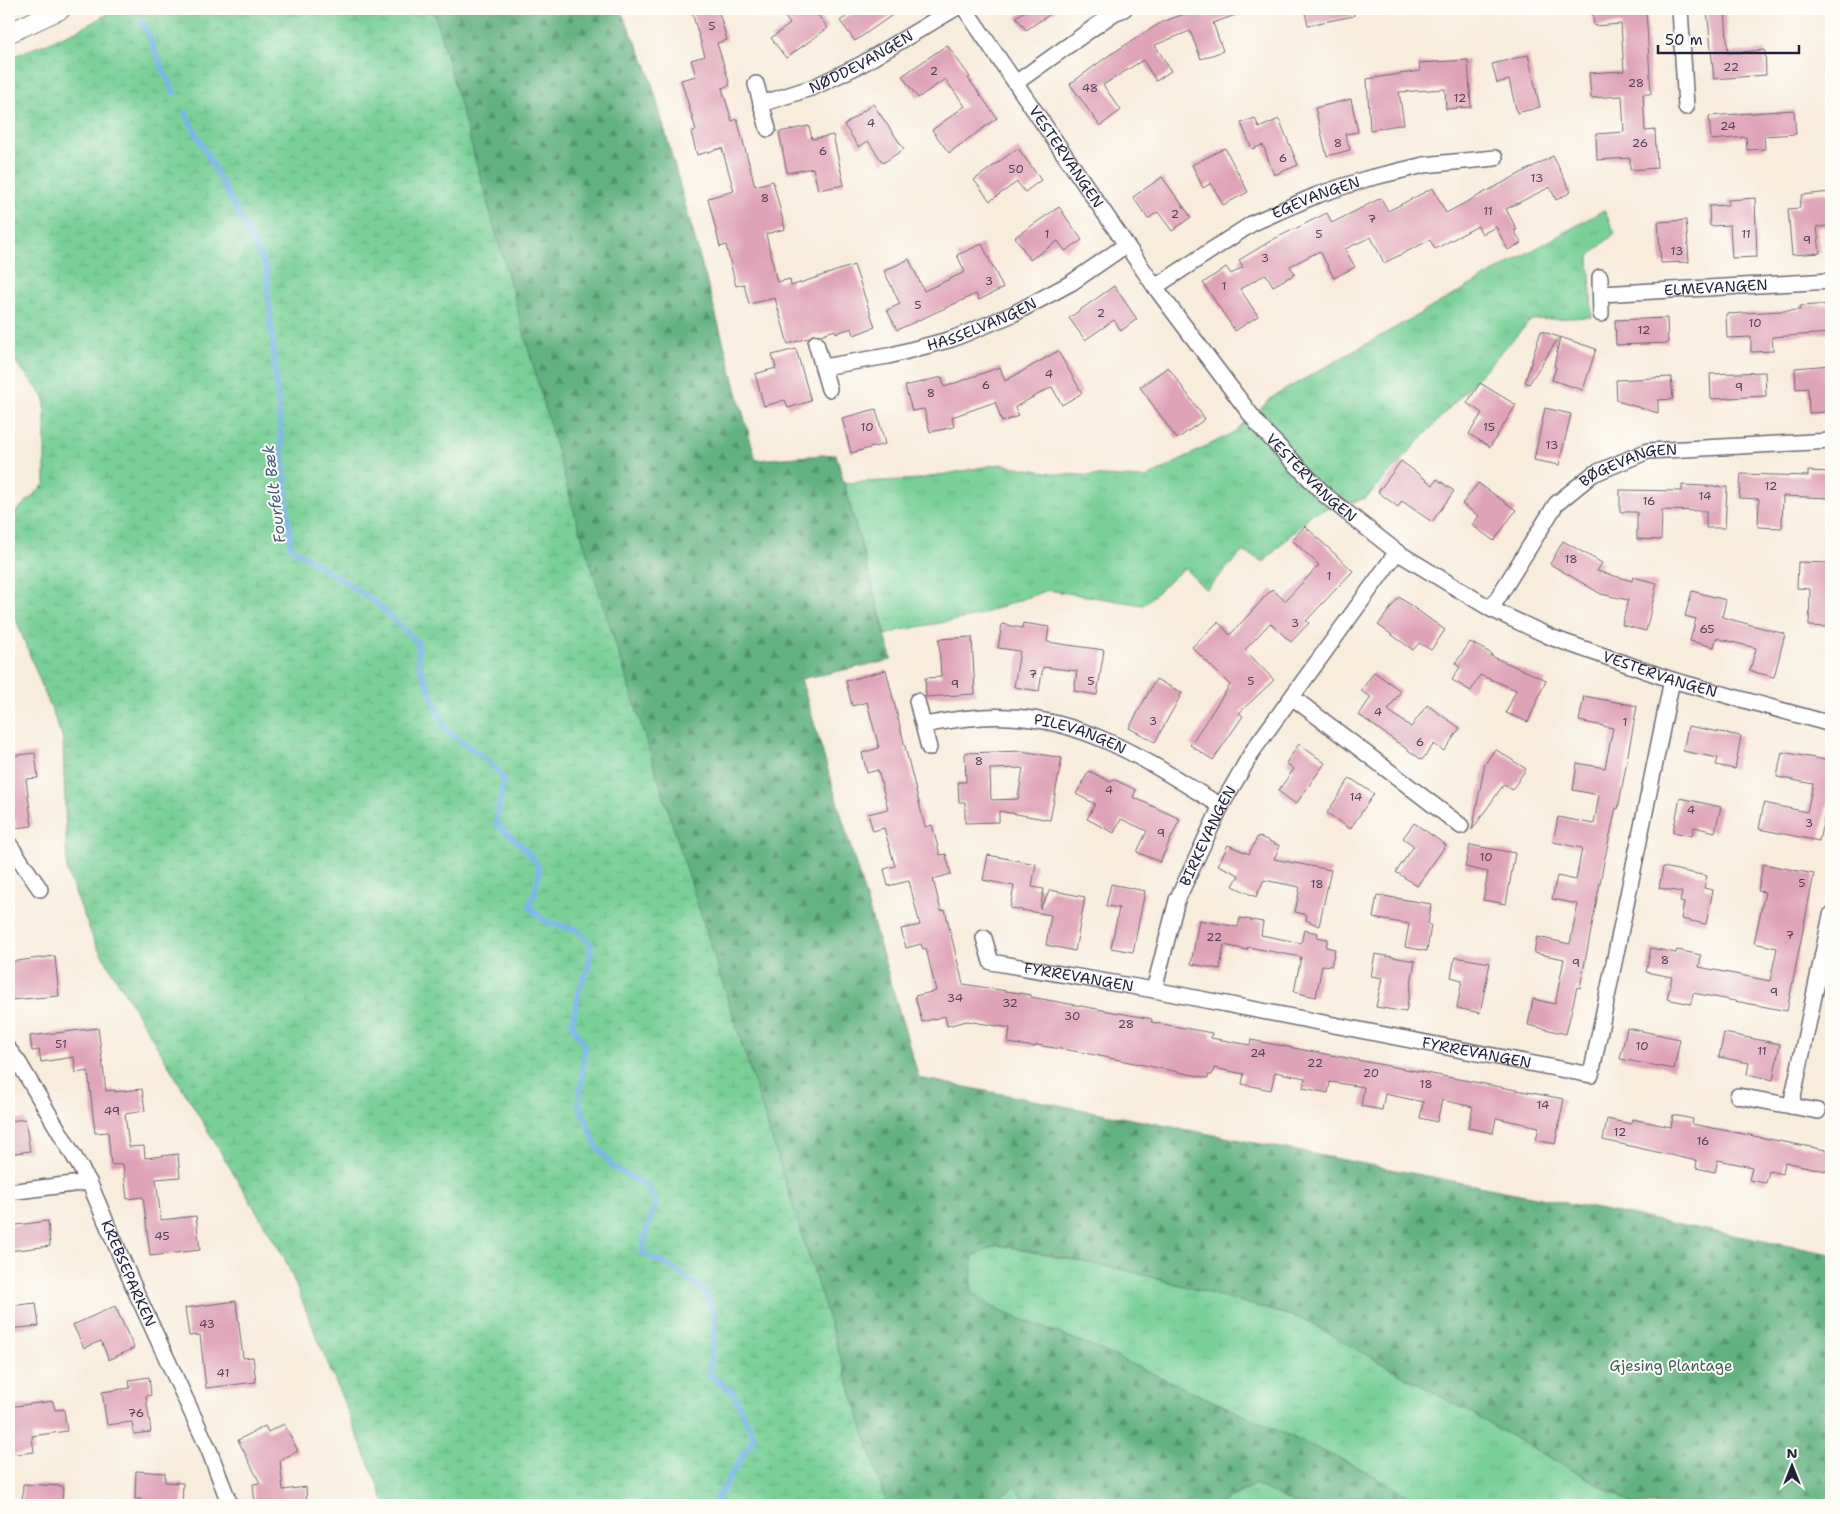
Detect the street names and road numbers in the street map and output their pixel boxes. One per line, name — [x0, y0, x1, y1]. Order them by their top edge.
street label: NØDDEVANGEN — [806, 26, 917, 98]
street label: VESTERVANGEN — [1024, 102, 1108, 212]
street label: EGEVANGEN — [1269, 172, 1362, 224]
street label: ELMEVANGEN — [1663, 275, 1768, 300]
street label: HASSELVANGEN — [925, 293, 1040, 355]
street label: VESTERVANGEN — [1261, 429, 1361, 526]
street label: BØGEVANGEN — [1575, 439, 1678, 491]
street label: VESTERVANGEN — [1600, 646, 1720, 702]
street label: PILEVANGEN — [1032, 709, 1130, 759]
street label: BIRKEVANGEN — [1175, 782, 1241, 889]
street label: FYRREVANGEN — [1022, 958, 1135, 996]
street label: FYRREVANGEN — [1420, 1032, 1533, 1073]
street label: KREBSEPARKEN — [96, 1217, 161, 1330]

